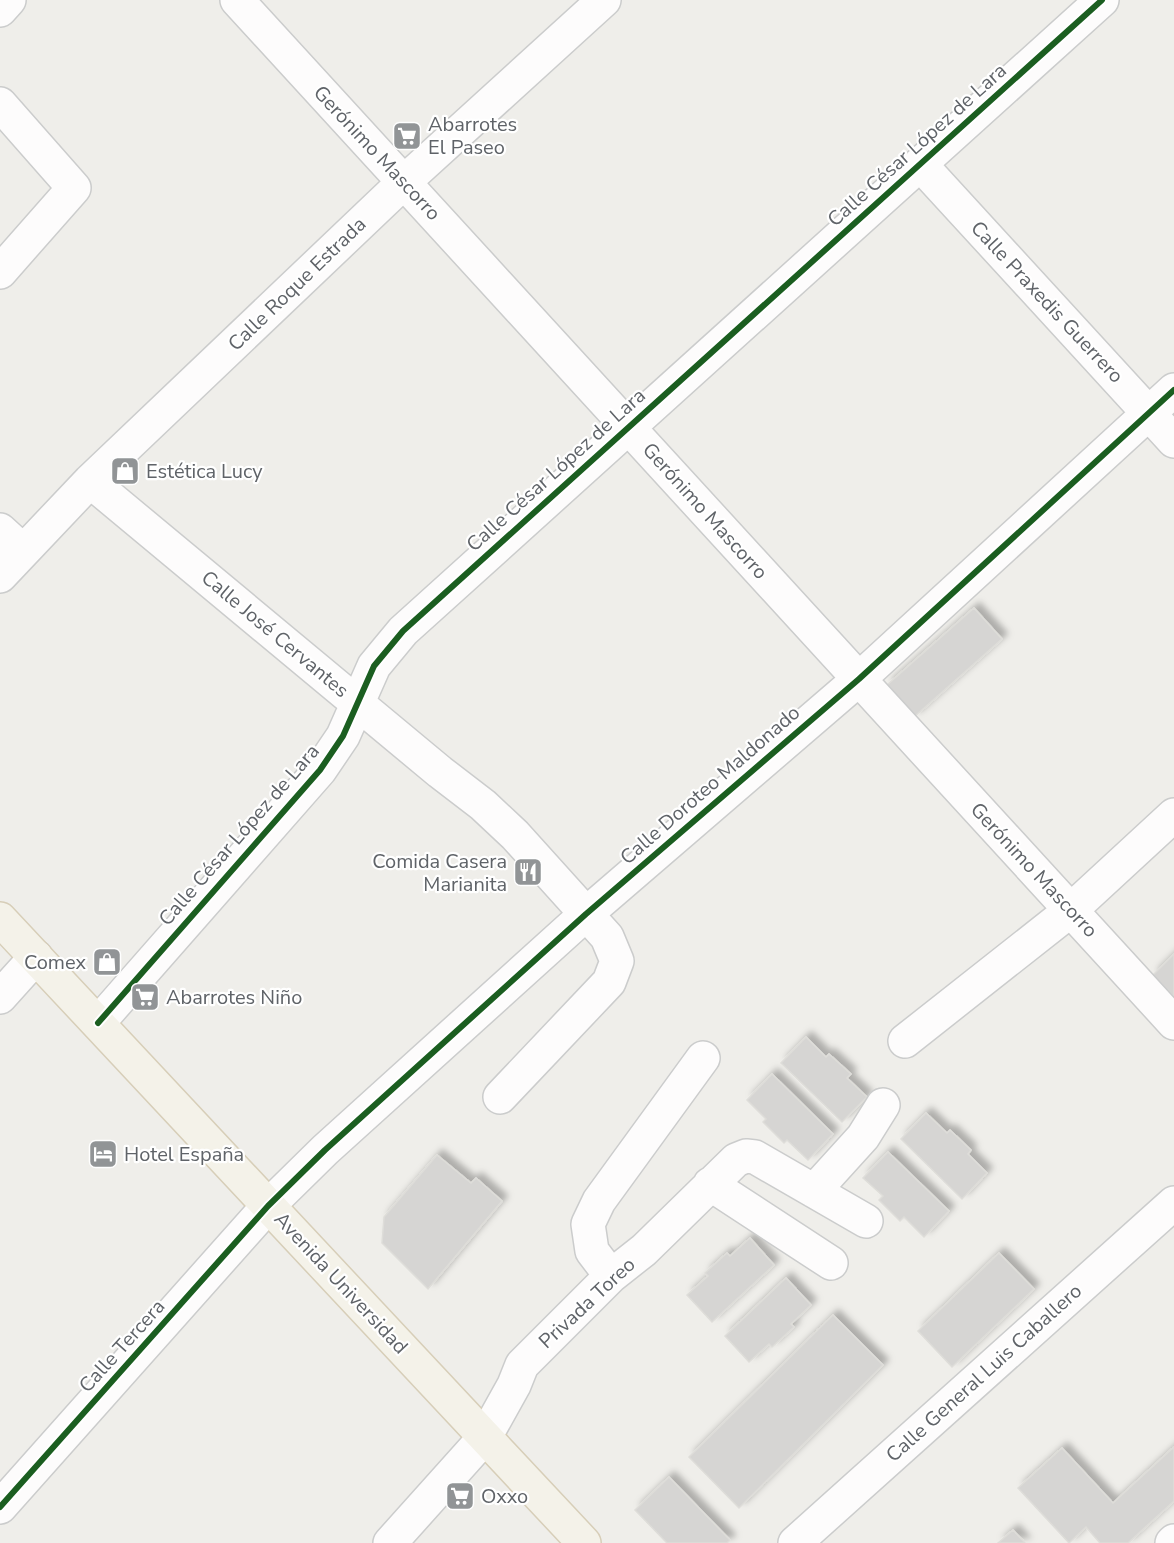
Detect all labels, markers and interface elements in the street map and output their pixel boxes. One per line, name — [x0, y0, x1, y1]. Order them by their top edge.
street label: Calle César López de Lara — [822, 57, 1012, 233]
street label: Gerónimo Mascorro — [307, 80, 447, 226]
place label: Abarrotes El Paseo — [428, 111, 517, 161]
supermarket icon: Abarrotes El Paseo — [391, 120, 423, 152]
street label: Calle Roque Estrada — [222, 211, 372, 357]
street label: Calle Praxedis Guerrero — [965, 215, 1129, 389]
street label: Calle César López de Lara — [461, 382, 651, 558]
street label: Gerónimo Mascorro — [636, 437, 774, 585]
shop icon: Estética Lucy — [109, 455, 141, 487]
place label: Estética Lucy — [146, 458, 263, 485]
street label: Calle José Cervantes — [196, 564, 354, 704]
street label: Calle Doroteo Maldonado — [614, 699, 806, 871]
street label: Calle César López de Lara — [153, 738, 325, 932]
street label: Gerónimo Mascorro — [964, 797, 1104, 943]
place label: Comida Casera Marianita — [372, 848, 507, 898]
restaurant icon: Comida Casera Marianita — [512, 856, 544, 888]
shop icon: Comex — [91, 946, 123, 978]
place label: Comex — [24, 949, 86, 976]
supermarket icon: Abarrotes Niño — [129, 981, 161, 1013]
place label: Abarrotes Niño — [166, 984, 302, 1011]
hotel icon: Hotel España — [87, 1138, 119, 1170]
place label: Hotel España — [124, 1141, 244, 1168]
street label: Avenida Universidad — [268, 1206, 414, 1360]
street label: Privada Toreo — [533, 1251, 641, 1355]
street label: Calle General Luis Caballero — [880, 1278, 1088, 1468]
street label: Calle Tercera — [73, 1294, 171, 1398]
supermarket icon: Oxxo — [444, 1480, 476, 1512]
place label: Oxxo — [481, 1483, 528, 1510]

